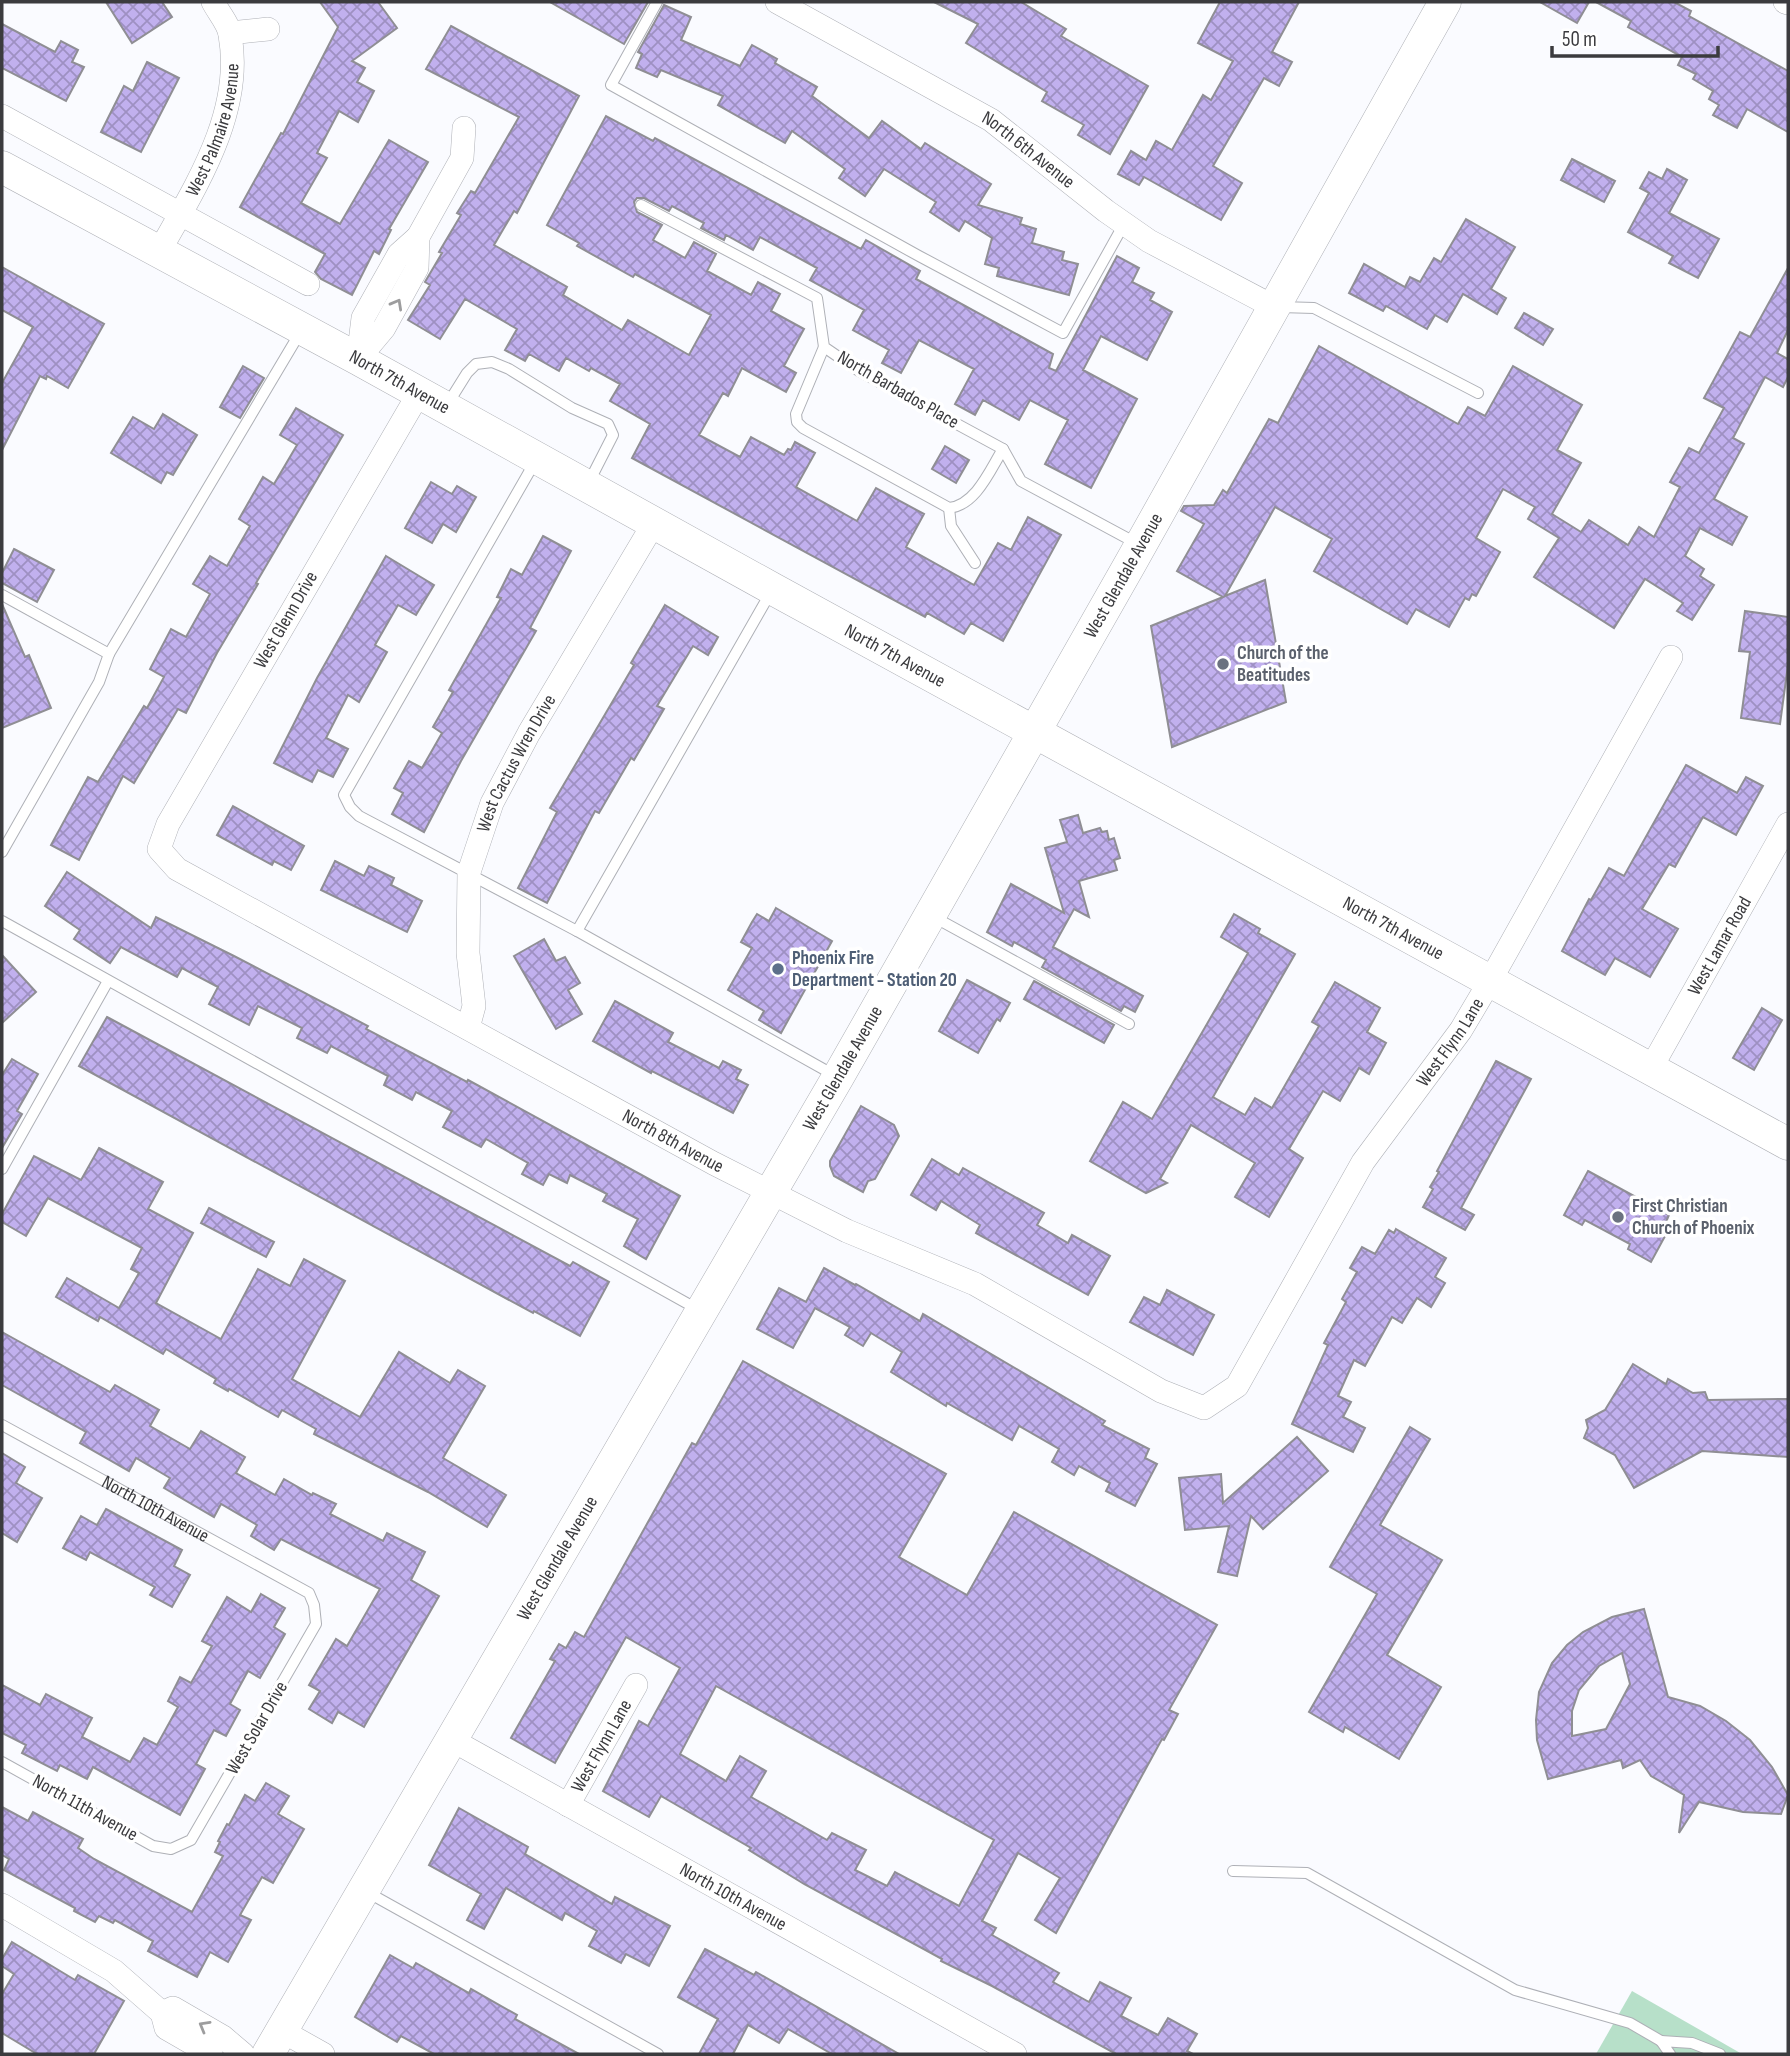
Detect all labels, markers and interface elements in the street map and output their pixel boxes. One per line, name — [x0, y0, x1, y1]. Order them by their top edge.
scale bar — [1552, 14, 1718, 58]
text: 50 m — [1562, 27, 1597, 52]
street label: West Palmaire Avenue — [181, 63, 244, 200]
street label: North 6th Avenue — [978, 106, 1079, 193]
one-way arrow — [389, 298, 403, 311]
street label: North 7th Avenue — [345, 345, 454, 419]
street label: North Barbados Place — [833, 346, 963, 434]
street label: West Glendale Avenue — [1079, 509, 1168, 642]
street label: West Glenn Drive — [249, 567, 323, 673]
street label: North 7th Avenue — [841, 619, 949, 693]
place label: Church of the Beatitudes — [1237, 642, 1329, 687]
marker: Church of the Beatitudes — [1215, 656, 1231, 672]
street label: West Cactus Wren Drive — [472, 690, 561, 835]
street label: North 7th Avenue — [1339, 891, 1448, 965]
street label: West Lamar Road — [1683, 893, 1756, 999]
place label: Phoenix Fire Department - Station 20 — [792, 947, 957, 992]
marker: Phoenix Fire Department - Station 20 — [770, 961, 786, 977]
street label: West Flynn Lane — [1411, 994, 1489, 1091]
street label: West Glendale Avenue — [798, 1002, 888, 1135]
street label: North 8th Avenue — [618, 1104, 728, 1178]
place label: First Christian Church of Phoenix — [1632, 1195, 1754, 1240]
marker: First Christian Church of Phoenix — [1610, 1209, 1626, 1225]
street label: North 10th Avenue — [98, 1470, 213, 1548]
street label: West Glendale Avenue — [512, 1492, 603, 1625]
street label: West Solar Drive — [221, 1677, 293, 1779]
street label: West Flynn Lane — [566, 1695, 637, 1796]
street label: North 11th Avenue — [28, 1770, 142, 1846]
street label: North 10th Avenue — [676, 1858, 791, 1936]
one-way arrow — [199, 2021, 211, 2034]

